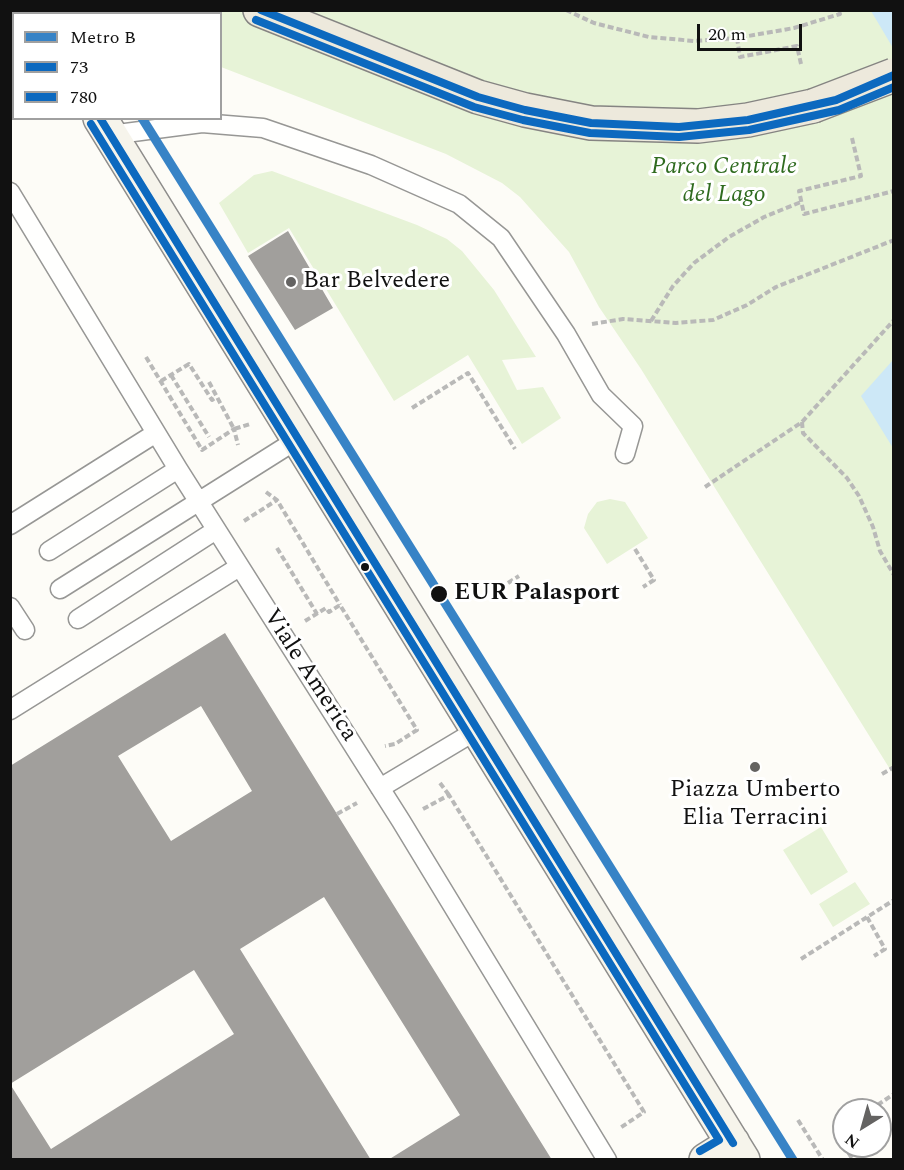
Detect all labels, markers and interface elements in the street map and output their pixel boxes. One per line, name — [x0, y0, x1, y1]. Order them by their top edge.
legend — [12, 12, 222, 120]
scale bar — [700, 12, 805, 50]
text: 20 m — [708, 21, 746, 48]
text: Metro B — [70, 24, 136, 51]
text: 73 — [70, 54, 88, 81]
text: 780 — [70, 84, 97, 111]
park label: Parco Centrale del Lago — [651, 154, 797, 210]
place label: Bar Belvedere — [303, 268, 450, 296]
marker: Bar Belvedere — [284, 275, 298, 289]
unlabelled marker — [359, 561, 371, 573]
place label: EUR Palasport — [454, 580, 620, 608]
marker: EUR Palasport — [429, 584, 449, 604]
street label: Viale America — [256, 604, 362, 748]
marker: Piazza Umberto Elia Terracini — [748, 760, 762, 774]
place label: Piazza Umberto Elia Terracini — [670, 777, 840, 833]
north arrow — [832, 1098, 892, 1158]
text: N — [840, 1127, 865, 1154]

